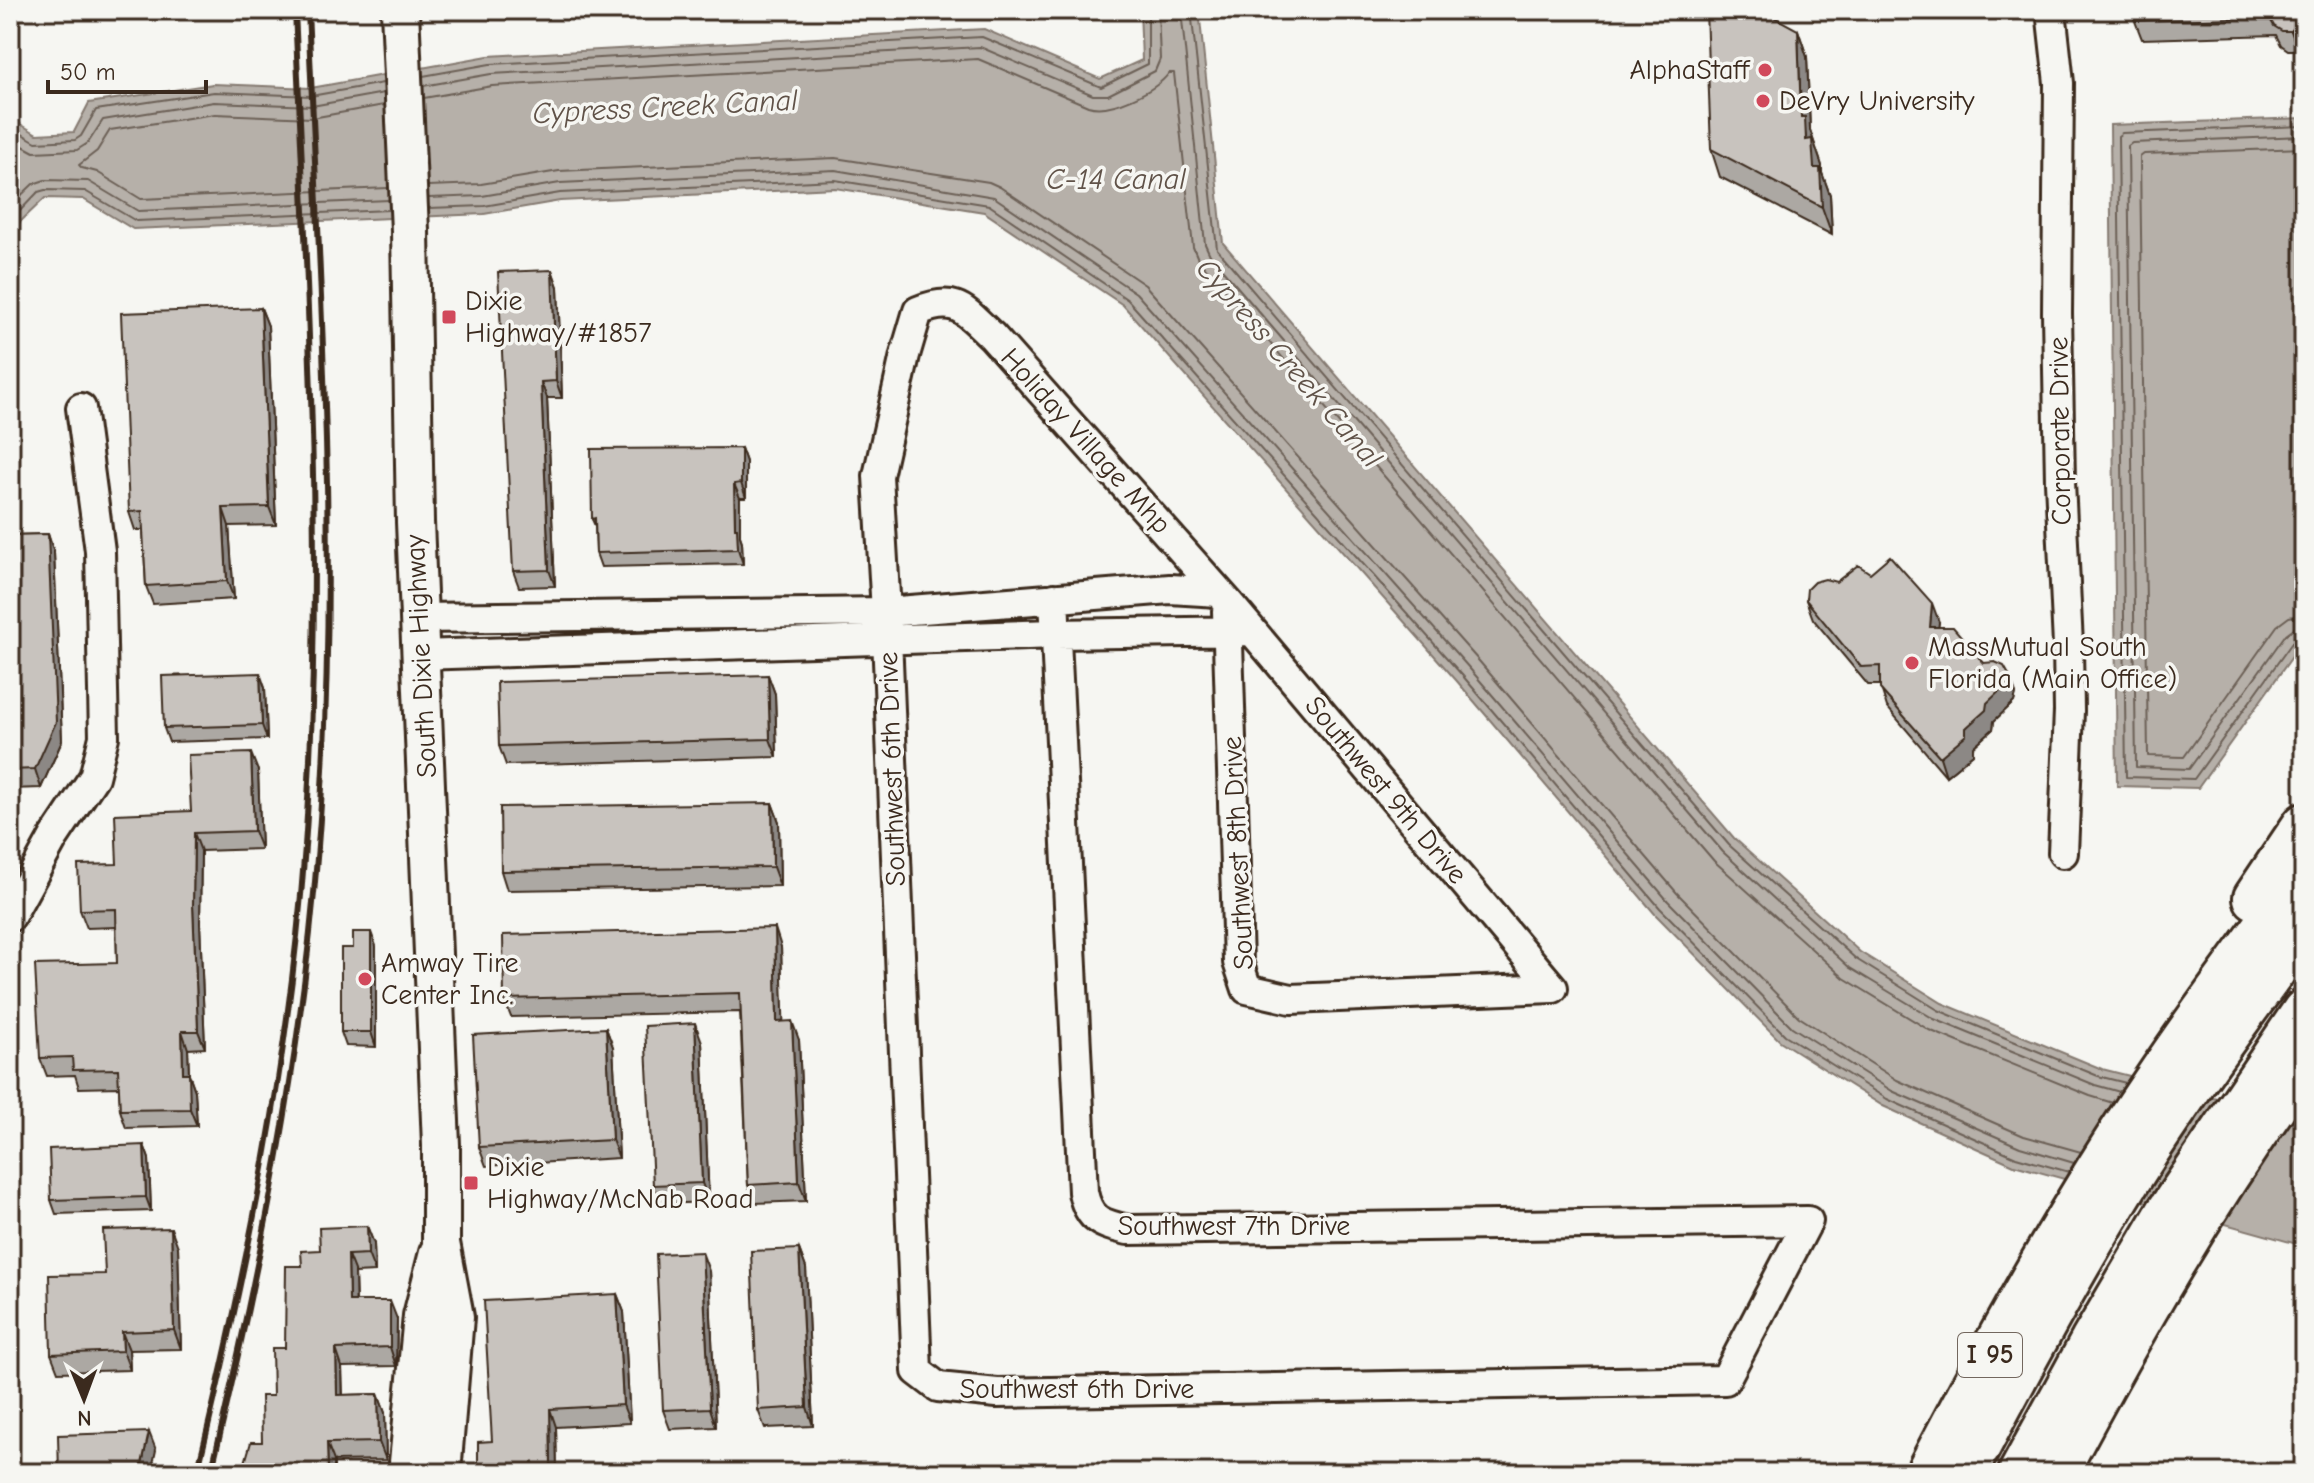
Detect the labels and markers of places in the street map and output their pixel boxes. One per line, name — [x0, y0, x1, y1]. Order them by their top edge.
place label: AlphaStaff — [1630, 54, 1751, 86]
marker: AlphaStaff — [1756, 61, 1774, 79]
place label: DeVry University — [1779, 85, 1975, 117]
marker: DeVry University — [1754, 92, 1772, 110]
place label: Dixie Highway/#1857 — [465, 285, 652, 349]
marker: Dixie Highway/#1857 — [440, 308, 458, 326]
place label: MassMutual South Florida (Main Office) — [1928, 631, 2177, 695]
marker: MassMutual South Florida (Main Office) — [1903, 654, 1921, 672]
place label: Amway Tire Center Inc. — [381, 947, 519, 1011]
marker: Amway Tire Center Inc. — [356, 970, 374, 988]
place label: Dixie Highway/McNab Road — [487, 1151, 753, 1215]
marker: Dixie Highway/McNab Road — [462, 1174, 480, 1192]

